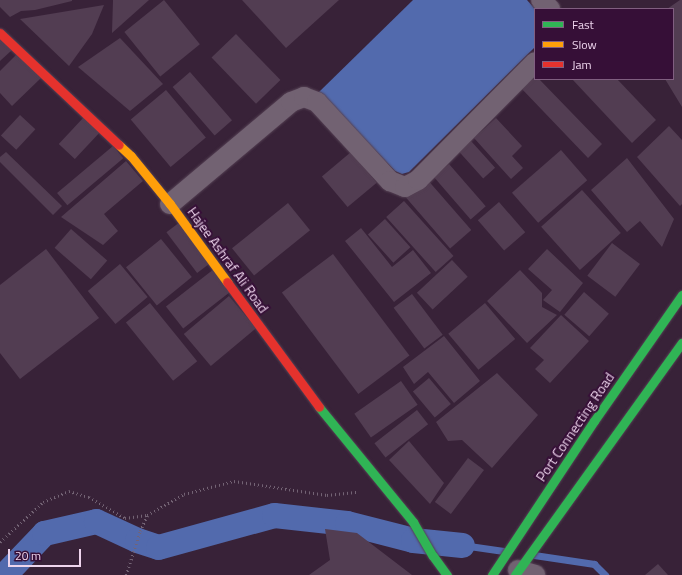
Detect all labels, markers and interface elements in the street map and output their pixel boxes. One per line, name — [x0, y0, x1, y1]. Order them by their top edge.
legend — [534, 8, 674, 80]
text: Fast — [572, 15, 594, 34]
text: Slow — [572, 35, 597, 54]
text: Jam — [572, 55, 592, 74]
street label: Hajee Ashraf Ali Road — [184, 204, 272, 316]
street label: Port Connecting Road — [532, 369, 618, 485]
scale bar — [10, 541, 83, 567]
text: 20 m — [15, 546, 41, 565]

